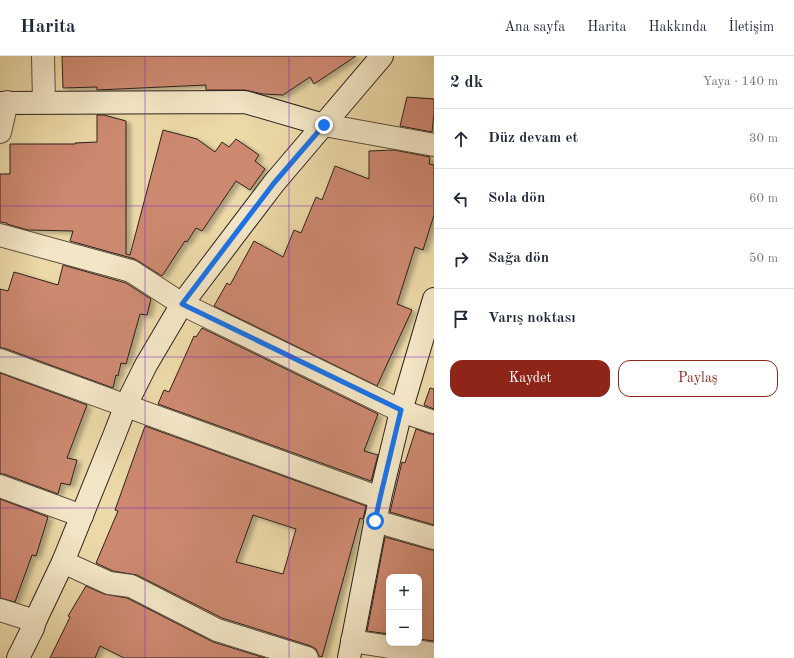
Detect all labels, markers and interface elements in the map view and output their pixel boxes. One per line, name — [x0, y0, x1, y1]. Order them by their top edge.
text: Harita — [20, 18, 76, 37]
text: Ana sayfa — [504, 20, 565, 34]
text: Harita — [587, 20, 627, 34]
text: Hakkında — [649, 20, 707, 34]
text: İletişim — [729, 20, 774, 34]
text: 2 dk — [450, 74, 483, 91]
text: Yaya · 140 m — [703, 75, 778, 88]
route end — [315, 116, 333, 134]
icon: ahead — [450, 128, 472, 150]
text: Düz devam et — [488, 131, 578, 146]
text: 30 m — [749, 132, 778, 145]
icon: left — [450, 188, 472, 210]
text: Sola dön — [488, 191, 545, 206]
text: 60 m — [749, 192, 778, 205]
icon: right — [450, 248, 472, 270]
text: Sağa dön — [488, 251, 549, 266]
text: 50 m — [749, 252, 778, 265]
icon: arrive — [450, 308, 472, 330]
text: Varış noktası — [488, 311, 576, 326]
button: Kaydet — [450, 360, 610, 397]
button: Paylaş — [618, 360, 778, 397]
route start — [366, 512, 384, 530]
map controls — [386, 574, 422, 646]
button: + — [386, 574, 422, 610]
button: − — [386, 610, 422, 646]

